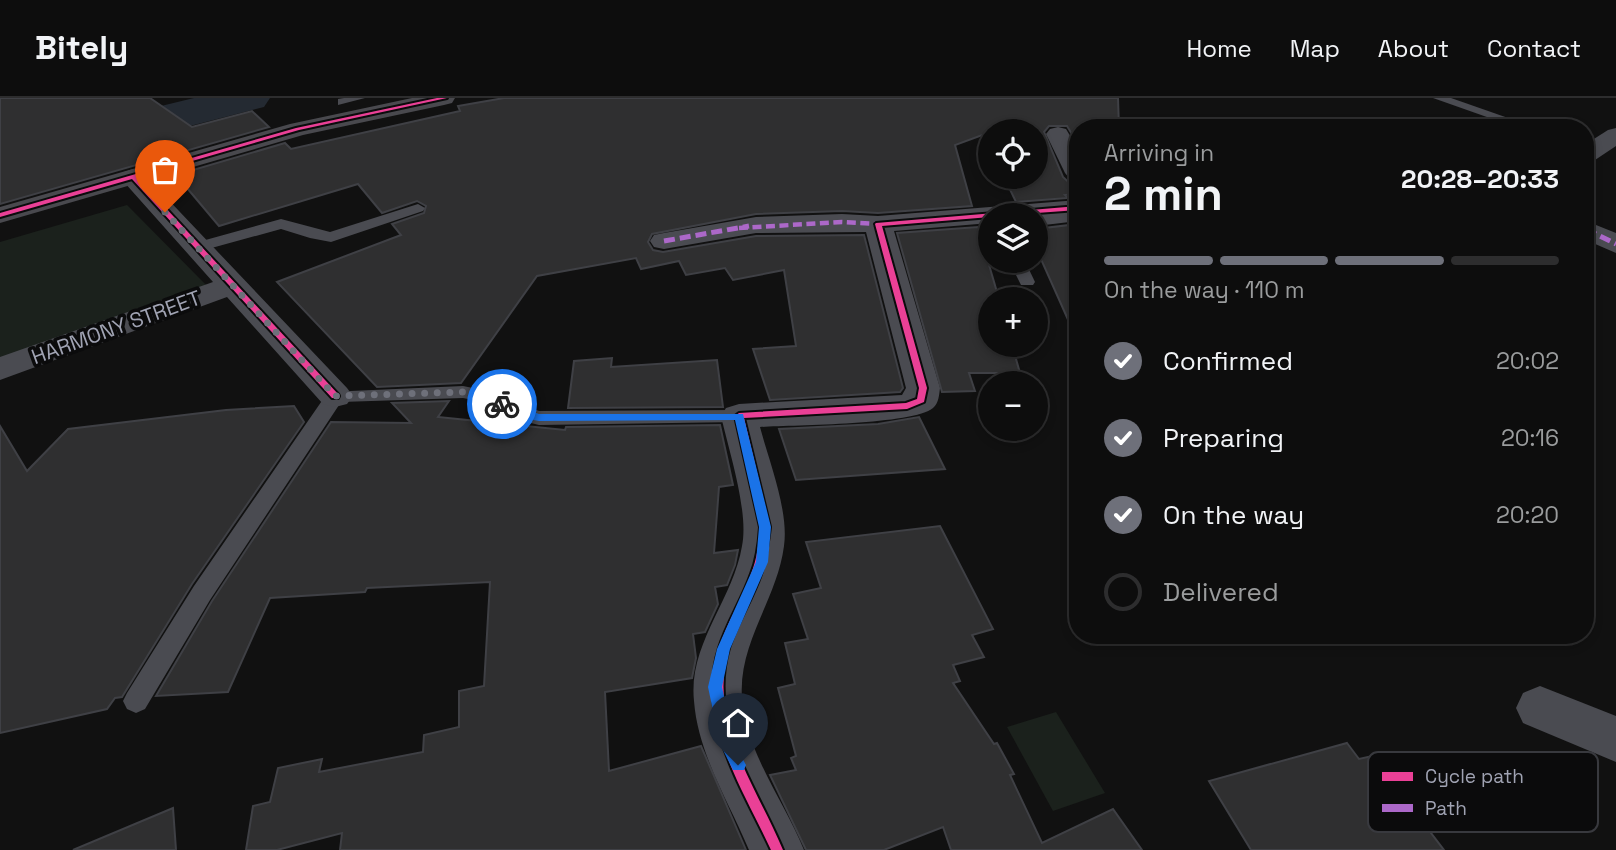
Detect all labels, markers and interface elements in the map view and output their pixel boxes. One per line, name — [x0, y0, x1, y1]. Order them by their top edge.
text: Bitely — [35, 27, 128, 69]
text: Home — [1186, 33, 1252, 64]
text: Map — [1290, 33, 1340, 64]
text: About — [1378, 33, 1449, 64]
text: Contact — [1487, 33, 1581, 64]
map controls — [978, 119, 1048, 441]
button: locate — [978, 119, 1048, 189]
text: Arriving in — [1104, 138, 1214, 168]
pin — [135, 140, 195, 212]
icon: bag — [146, 151, 184, 189]
text: 20:28–20:33 — [1401, 162, 1559, 196]
text: 2 min — [1104, 165, 1223, 223]
button: layers — [978, 203, 1048, 273]
text: On the way · 110 m — [1104, 275, 1305, 305]
street label: HARMONY STREET — [28, 284, 204, 370]
button: + — [978, 287, 1048, 357]
icon: check — [1104, 342, 1142, 380]
text: Confirmed — [1163, 344, 1293, 378]
text: 20:02 — [1496, 346, 1559, 376]
courier — [467, 369, 537, 439]
button: − — [978, 371, 1048, 441]
icon: bike — [483, 385, 521, 423]
icon: check — [1104, 419, 1142, 457]
text: Preparing — [1163, 421, 1284, 455]
text: 20:16 — [1501, 423, 1559, 453]
icon: check — [1104, 496, 1142, 534]
text: On the way — [1163, 498, 1304, 532]
text: 20:20 — [1496, 500, 1559, 530]
text: Delivered — [1163, 575, 1279, 609]
pin — [708, 693, 768, 765]
icon: home — [719, 704, 757, 742]
legend — [1368, 752, 1598, 832]
text: Cycle path — [1425, 764, 1524, 789]
text: Path — [1425, 796, 1467, 821]

